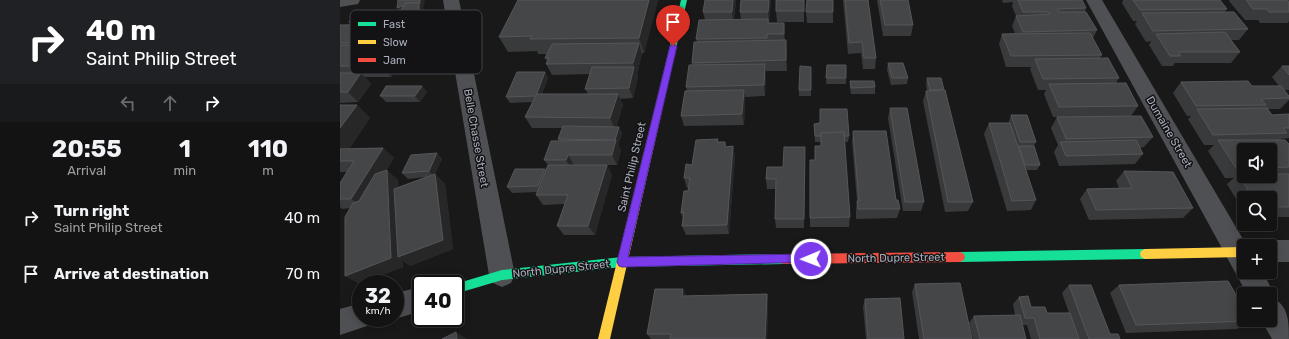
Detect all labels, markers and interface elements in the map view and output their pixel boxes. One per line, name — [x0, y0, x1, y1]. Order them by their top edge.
pin — [656, 5, 690, 46]
legend — [350, 10, 482, 74]
icon: arrive — [662, 11, 684, 33]
text: 40 m — [86, 14, 156, 47]
icon: right — [20, 16, 72, 68]
text: Fast — [383, 18, 406, 31]
text: Slow — [383, 36, 408, 49]
text: Saint Philip Street — [86, 48, 237, 70]
text: Jam — [383, 54, 406, 67]
street label: Belle Chasse Street — [461, 88, 491, 189]
icon: left — [117, 92, 139, 114]
icon: ahead — [159, 92, 181, 114]
icon: right — [201, 92, 223, 114]
street label: Dumaine Street — [1143, 94, 1195, 171]
street label: Saint Philip Street — [615, 120, 649, 213]
text: 20:55 — [52, 135, 122, 163]
text: 1 — [179, 135, 191, 163]
text: 110 — [248, 135, 288, 163]
map controls — [1237, 143, 1277, 327]
button: sound — [1237, 143, 1277, 183]
text: Arrival — [67, 163, 106, 178]
text: min — [174, 163, 196, 178]
text: m — [262, 163, 274, 178]
button: search — [1237, 191, 1277, 231]
text: Turn right — [54, 202, 129, 220]
icon: right — [20, 207, 42, 229]
text: 40 m — [284, 209, 320, 227]
text: Saint Philip Street — [54, 220, 163, 235]
position arrow — [790, 238, 832, 280]
button: + — [1237, 239, 1277, 279]
street label: North Dupre Street — [847, 251, 945, 265]
street label: North Dupre Street — [512, 257, 611, 281]
icon: arrive — [20, 263, 42, 285]
text: Arrive at destination — [54, 265, 209, 283]
text: 70 m — [286, 265, 320, 283]
speed limit sign: 40 — [412, 275, 464, 327]
text: 32 — [365, 284, 391, 308]
button: − — [1237, 287, 1277, 327]
text: km/h — [366, 305, 390, 317]

